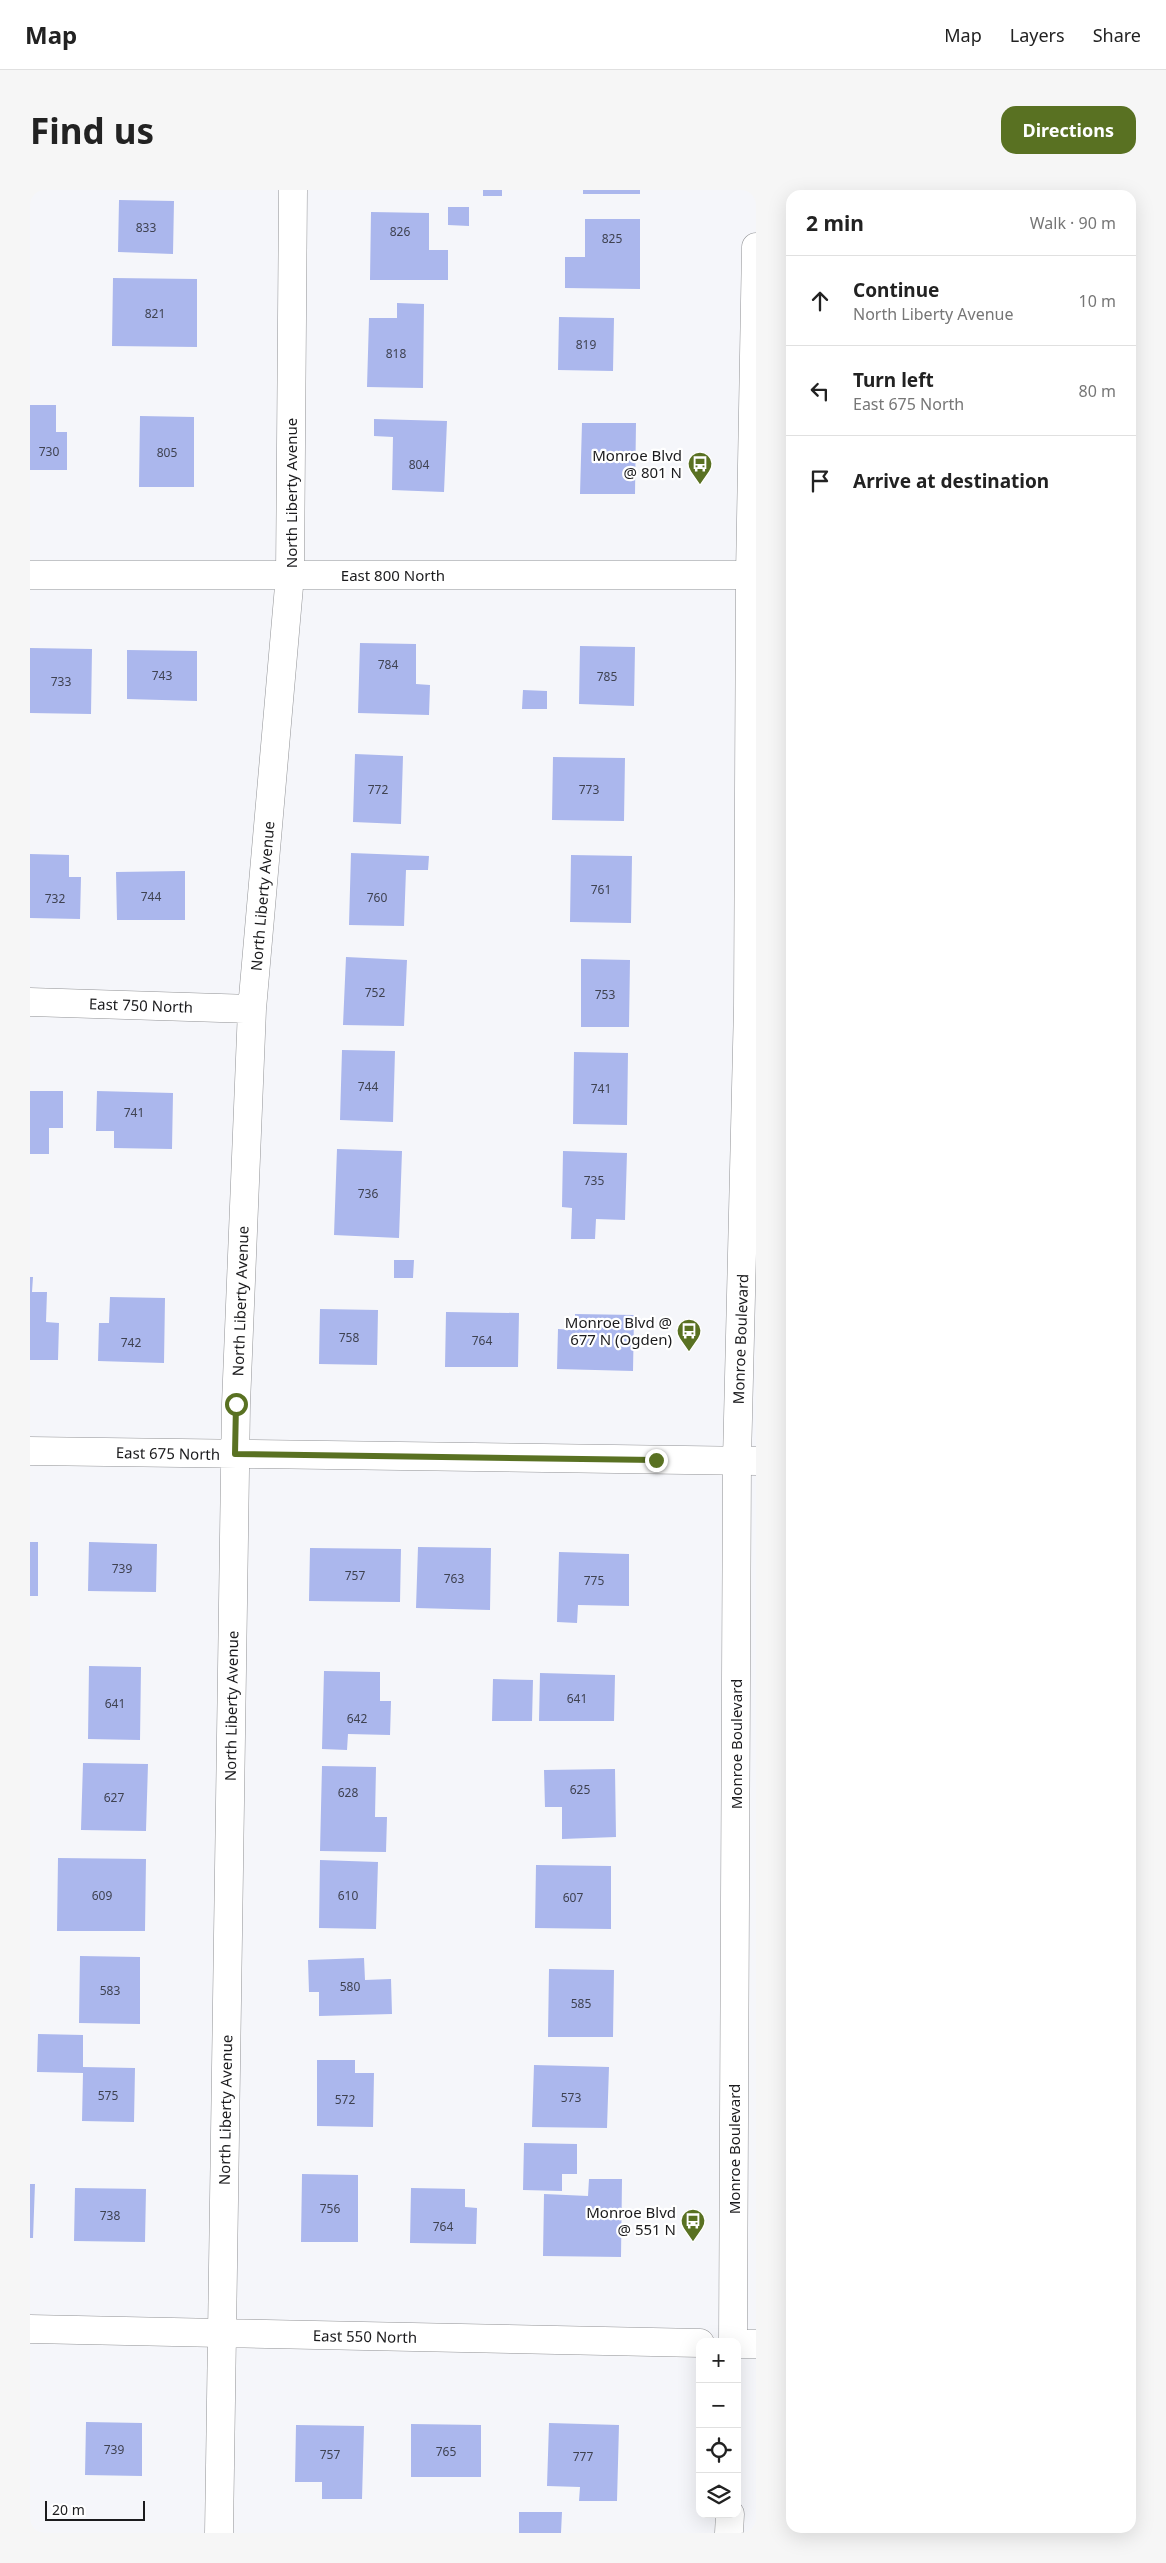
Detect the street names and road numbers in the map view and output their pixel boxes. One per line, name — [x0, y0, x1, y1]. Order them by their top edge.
street label: North Liberty Avenue — [281, 418, 301, 568]
street label: East 800 North — [341, 565, 445, 585]
street label: North Liberty Avenue — [245, 820, 279, 972]
street label: East 750 North — [89, 993, 193, 1017]
street label: North Liberty Avenue — [227, 1225, 253, 1377]
street label: Monroe Boulevard — [728, 1273, 752, 1405]
street label: East 675 North — [116, 1442, 220, 1464]
street label: North Liberty Avenue — [220, 1631, 242, 1781]
street label: Monroe Boulevard — [726, 1679, 746, 1809]
street label: North Liberty Avenue — [214, 2035, 236, 2185]
street label: Monroe Boulevard — [724, 2084, 744, 2214]
street label: East 550 North — [313, 2325, 417, 2347]

